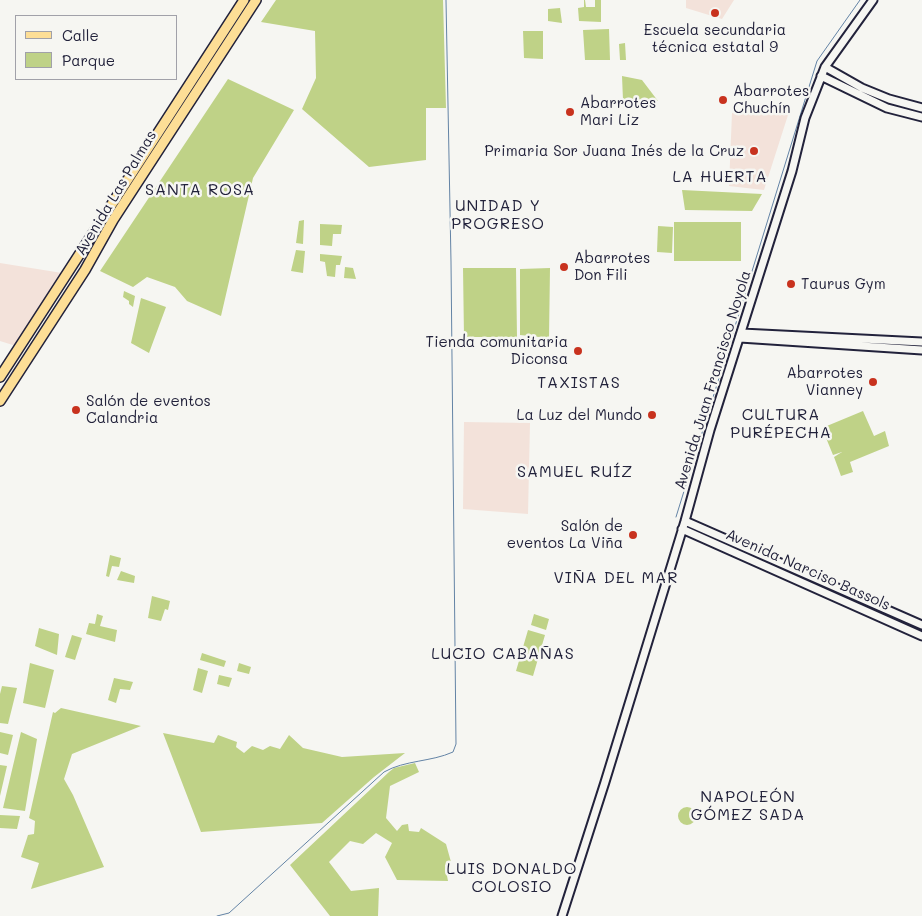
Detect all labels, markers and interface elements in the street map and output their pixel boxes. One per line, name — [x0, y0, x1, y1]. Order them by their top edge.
marker: Escuela secundaria técnica estatal 9 — [709, 7, 721, 19]
legend — [15, 15, 178, 80]
place label: Escuela secundaria técnica estatal 9 — [644, 21, 786, 56]
text: Calle — [62, 25, 99, 45]
text: Parque — [62, 50, 115, 70]
place label: Abarrotes Chuchín — [733, 82, 809, 117]
place label: Abarrotes Mari Liz — [580, 94, 656, 129]
marker: Abarrotes Chuchín — [717, 94, 729, 106]
marker: Abarrotes Mari Liz — [564, 106, 576, 118]
street label: Avenida Las Palmas — [72, 127, 160, 259]
place label: Primaria Sor Juana Inés de la Cruz — [484, 142, 744, 160]
marker: Primaria Sor Juana Inés de la Cruz — [748, 145, 760, 157]
district label: LA HUERTA — [671, 167, 769, 187]
district label: SANTA ROSA — [144, 180, 256, 200]
district label: UNIDAD Y PROGRESO — [450, 196, 546, 234]
place label: Abarrotes Don Fili — [574, 249, 650, 284]
marker: Abarrotes Don Fili — [558, 261, 570, 273]
street label: Avenida Juan Francisco Noyola — [671, 268, 755, 492]
place label: Taurus Gym — [801, 275, 886, 293]
marker: Taurus Gym — [785, 278, 797, 290]
place label: Tienda comunitaria Diconsa — [426, 333, 568, 368]
marker: Tienda comunitaria Diconsa — [572, 345, 584, 357]
place label: Abarrotes Vianney — [787, 364, 863, 399]
district label: TAXISTAS — [536, 373, 622, 393]
marker: Abarrotes Vianney — [867, 376, 879, 388]
place label: Salón de eventos Calandria — [86, 392, 211, 427]
marker: Salón de eventos Calandria — [70, 404, 82, 416]
district label: CULTURA PURÉPECHA — [729, 405, 833, 443]
place label: La Luz del Mundo — [516, 406, 642, 424]
marker: La Luz del Mundo — [646, 409, 658, 421]
district label: SAMUEL RUÍZ — [516, 462, 634, 482]
place label: Salón de eventos La Viña — [507, 517, 623, 552]
street label: Avenida Narciso Bassols — [723, 526, 893, 614]
marker: Salón de eventos La Viña — [627, 529, 639, 541]
district label: VIÑA DEL MAR — [552, 568, 680, 588]
district label: LUCIO CABAÑAS — [430, 644, 576, 664]
district label: NAPOLEÓN GÓMEZ SADA — [690, 787, 806, 825]
district label: LUIS DONALDO COLOSIO — [445, 859, 579, 897]

